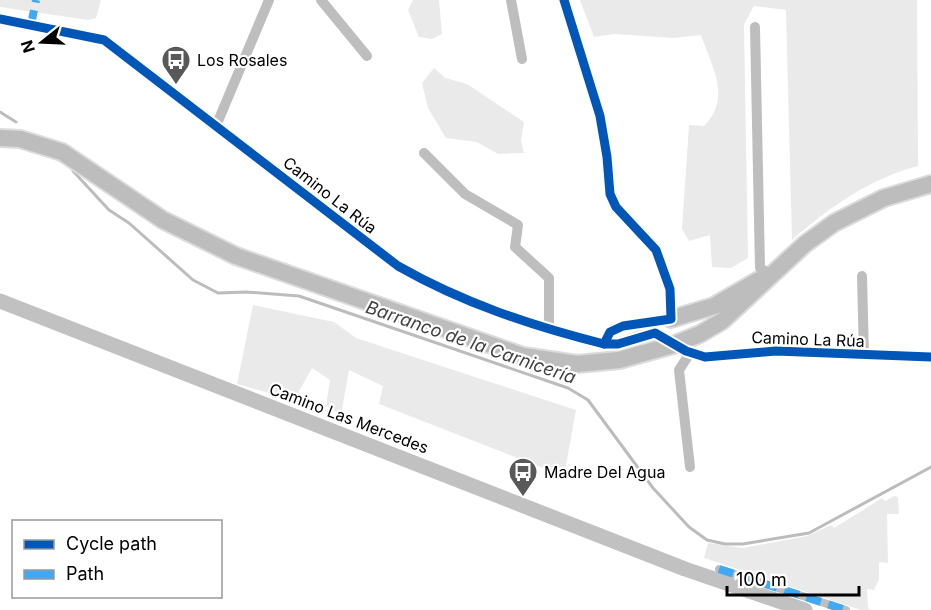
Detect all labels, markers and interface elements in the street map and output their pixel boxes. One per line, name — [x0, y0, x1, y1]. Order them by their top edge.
north arrow — [12, 12, 72, 72]
text: N — [16, 38, 39, 56]
bus stop icon: Los Rosales — [160, 44, 192, 86]
place label: Los Rosales — [197, 50, 287, 70]
street label: Camino La Rúa — [279, 152, 381, 238]
water label: Barranco de la Carnicería — [363, 296, 579, 388]
street label: Camino La Rúa — [751, 327, 865, 351]
street label: Camino Las Mercedes — [267, 378, 431, 458]
bus stop icon: Madre Del Agua — [507, 456, 539, 498]
place label: Madre Del Agua — [544, 462, 665, 482]
legend — [12, 520, 222, 598]
text: Cycle path — [66, 533, 157, 554]
scale bar — [727, 559, 859, 597]
text: Path — [66, 563, 104, 584]
text: 100 m — [736, 569, 787, 590]

